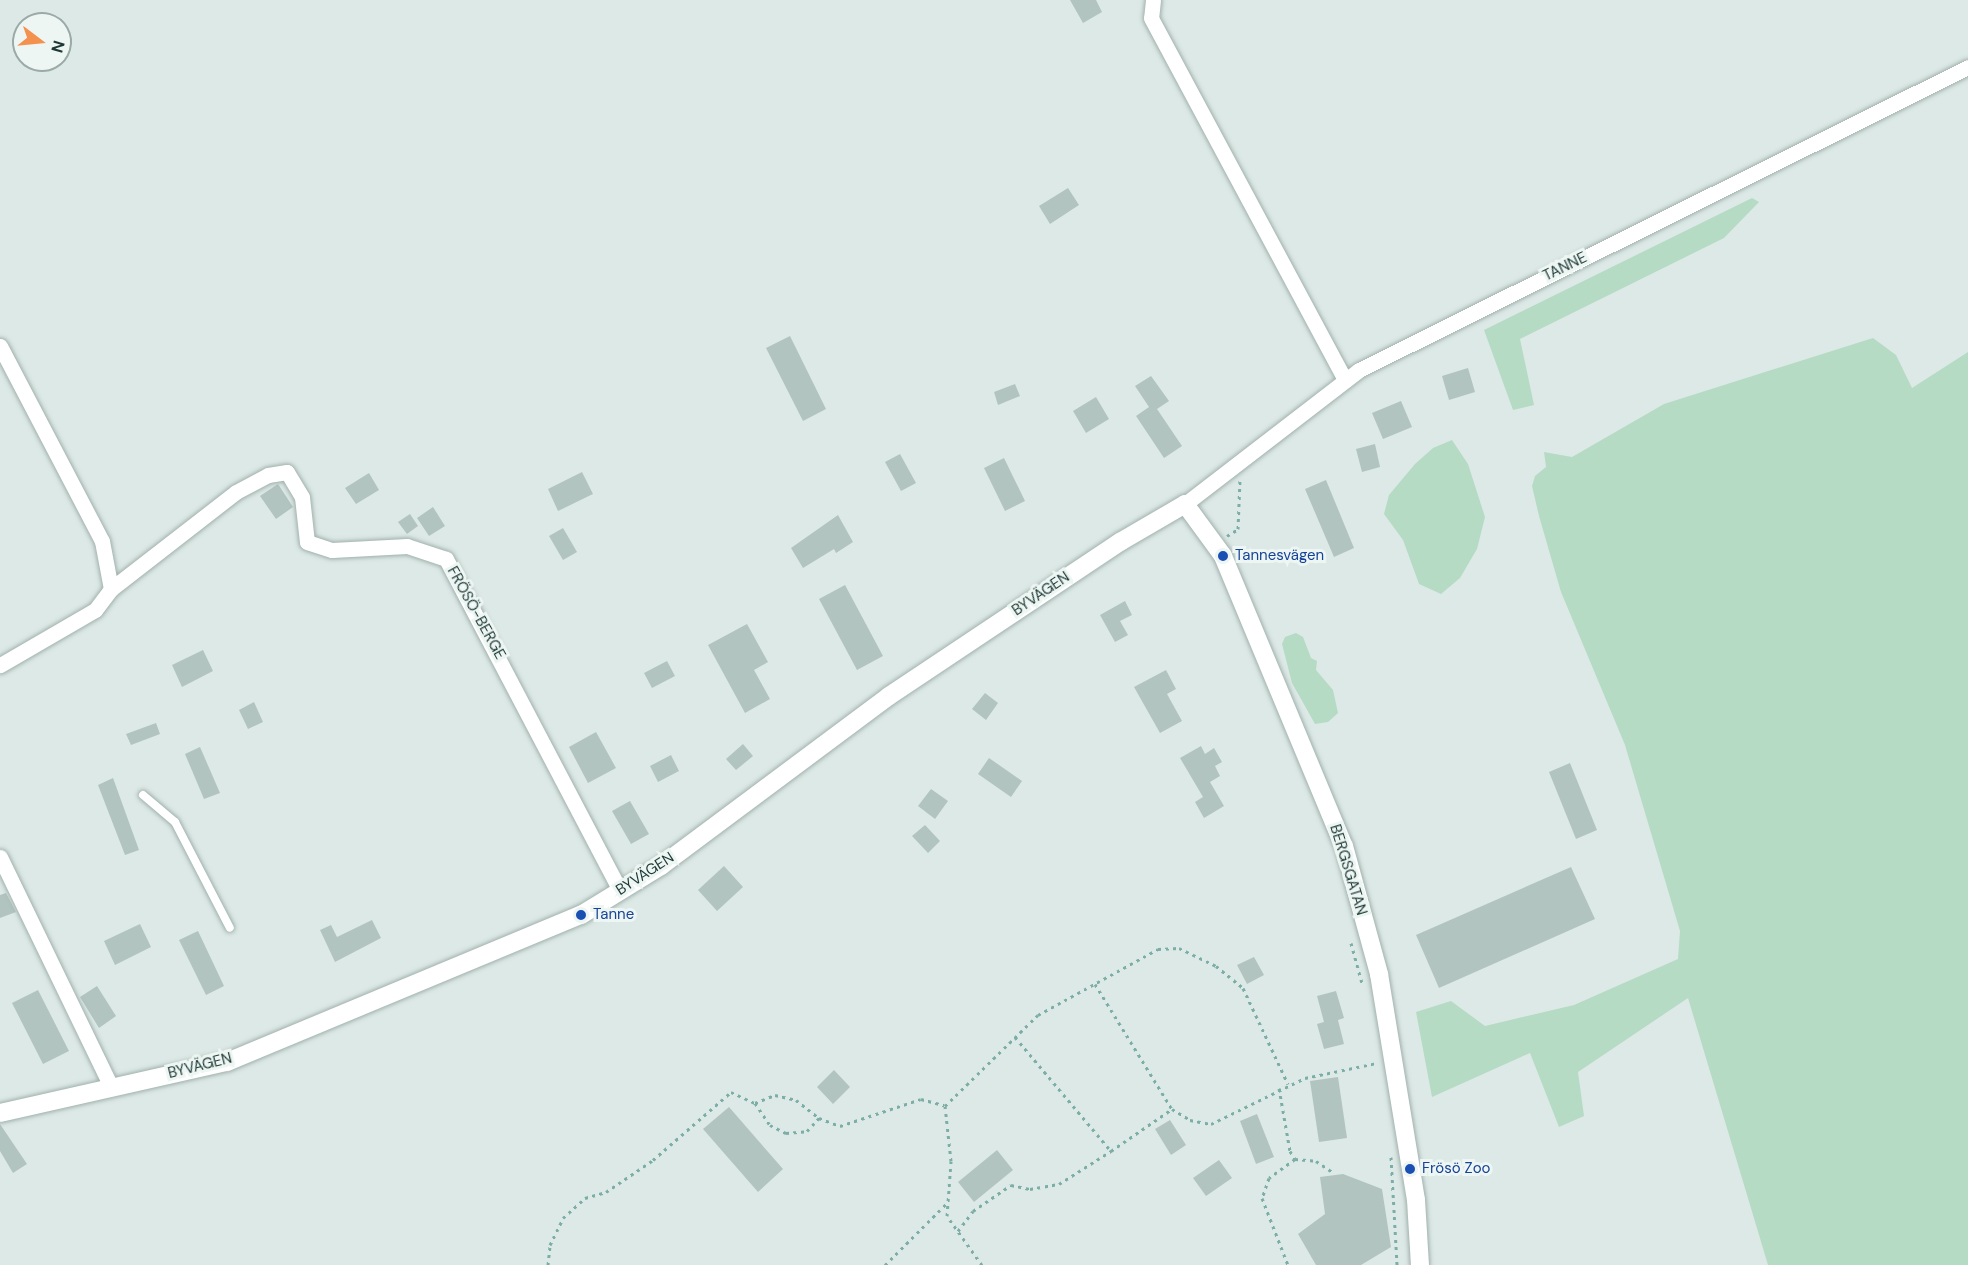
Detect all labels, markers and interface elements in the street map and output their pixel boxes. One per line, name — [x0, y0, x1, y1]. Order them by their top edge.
north arrow — [12, 12, 72, 72]
text: N — [46, 38, 70, 55]
street label: TANNE — [1540, 249, 1590, 285]
place label: Tannesvägen — [1235, 547, 1324, 565]
marker: Tannesvägen — [1216, 549, 1230, 563]
street label: FRÖSÖ-BERGE — [443, 563, 509, 663]
street label: BYVÄGEN — [1009, 568, 1073, 620]
street label: BERGSGATAN — [1326, 822, 1370, 918]
street label: BYVÄGEN — [613, 849, 677, 899]
place label: Tanne — [593, 906, 634, 924]
marker: Tanne — [574, 908, 588, 922]
street label: BYVÄGEN — [166, 1049, 234, 1083]
place label: Frösö Zoo — [1422, 1160, 1491, 1178]
marker: Frösö Zoo — [1403, 1162, 1417, 1176]

